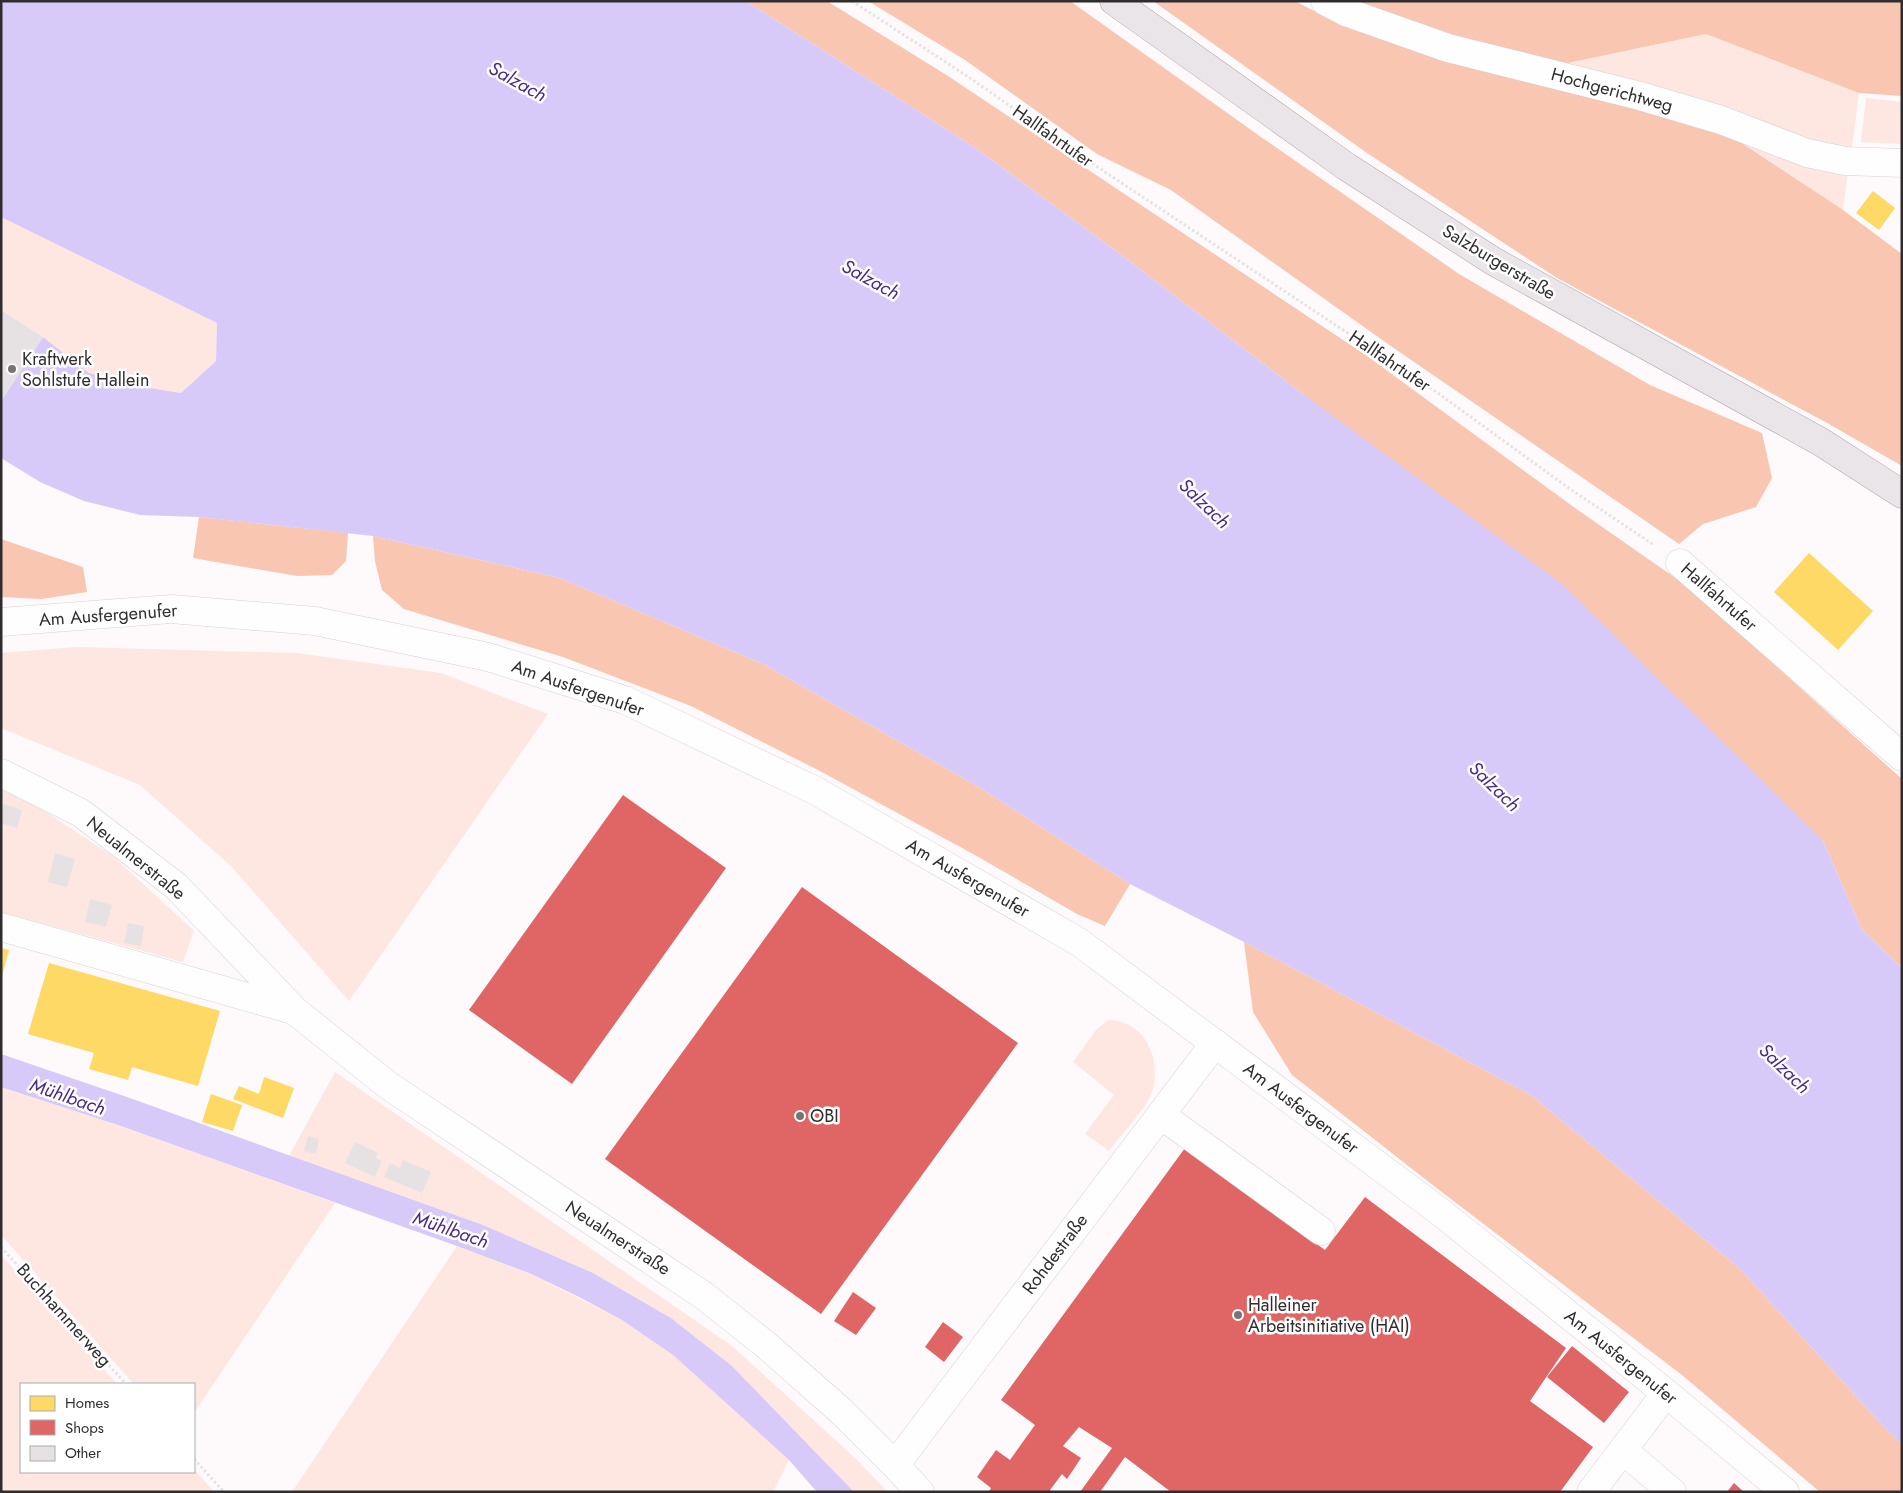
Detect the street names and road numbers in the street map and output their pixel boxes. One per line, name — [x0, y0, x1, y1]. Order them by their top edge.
street label: Hochgerichtweg — [1548, 61, 1676, 119]
street label: Hallfahrtufer — [1007, 99, 1099, 174]
street label: Salzburgerstraße — [1437, 218, 1561, 306]
street label: Hallfahrtufer — [1344, 324, 1437, 398]
street label: Hallfahrtufer — [1675, 556, 1763, 638]
street label: Am Ausfergenufer — [38, 597, 179, 633]
street label: Am Ausfergenufer — [508, 653, 649, 723]
street label: Neualmerstraße — [81, 810, 191, 906]
street label: Am Ausfergenufer — [901, 832, 1035, 924]
street label: Am Ausfergenufer — [1238, 1056, 1365, 1161]
street label: Neualmerstraße — [560, 1194, 676, 1282]
street label: Rohdestraße — [1016, 1208, 1094, 1300]
street label: Buchhammerweg — [10, 1258, 118, 1372]
street label: Am Ausfergenufer — [1559, 1303, 1684, 1411]

